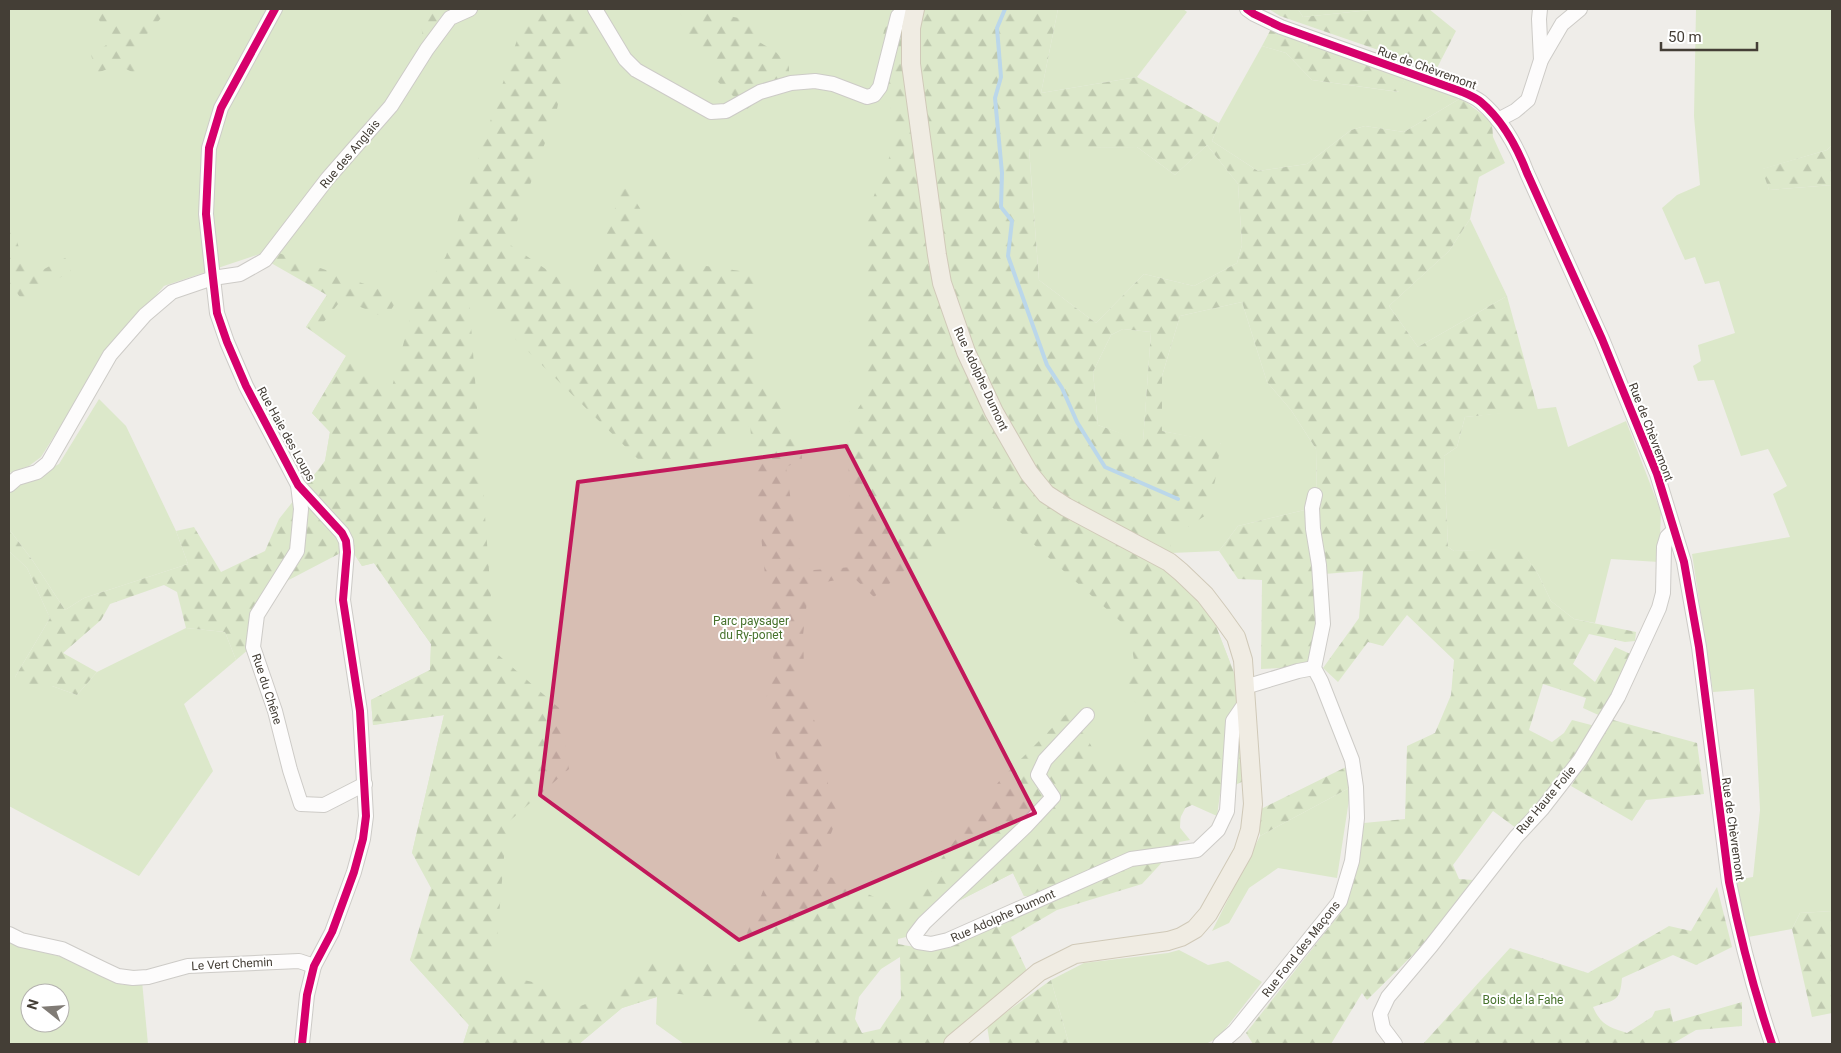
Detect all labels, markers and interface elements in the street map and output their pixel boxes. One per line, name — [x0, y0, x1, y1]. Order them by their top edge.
scale bar — [1661, 20, 1757, 52]
text: 50 m — [1668, 28, 1702, 46]
street label: Rue de Chèvremont — [1376, 44, 1478, 92]
street label: Rue des Anglais — [317, 117, 383, 191]
street label: Rue Adolphe Dumont — [951, 325, 1011, 433]
street label: Rue de Chèvremont — [1626, 381, 1676, 483]
street label: Rue Haie des Loups — [254, 384, 318, 484]
park label: Parc paysager du Ry-ponet — [713, 614, 789, 642]
street label: Rue du Chêne — [249, 652, 285, 726]
street label: Rue Haute Folie — [1514, 763, 1578, 837]
street label: Rue de Chèvremont — [1719, 776, 1747, 882]
street label: Rue Adolphe Dumont — [949, 887, 1057, 945]
street label: Rue Fond des Maçons — [1259, 898, 1343, 1000]
street label: Le Vert Chemin — [191, 955, 273, 973]
north arrow — [20, 983, 70, 1033]
park label: Bois de la Fahe — [1483, 993, 1563, 1007]
text: N — [23, 997, 42, 1011]

